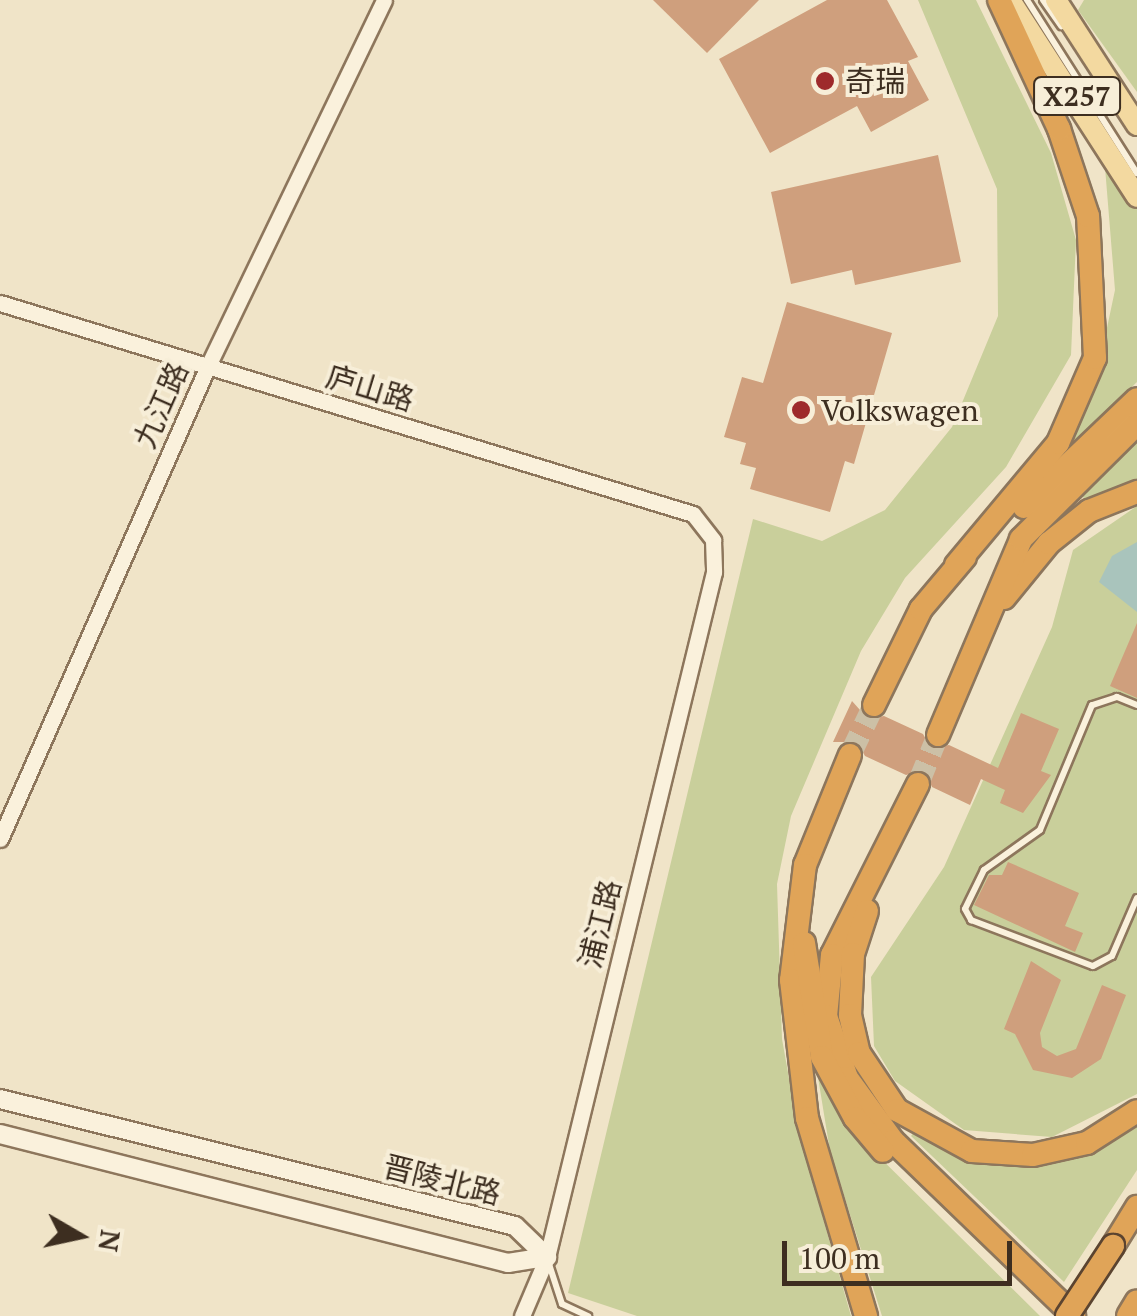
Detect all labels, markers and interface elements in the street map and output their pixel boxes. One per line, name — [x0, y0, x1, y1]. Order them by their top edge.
place label: 奇瑞 — [845, 63, 905, 99]
marker: 奇瑞 — [814, 70, 836, 92]
road number: X257 — [1032, 73, 1122, 119]
street label: 九江路 — [126, 357, 196, 453]
street label: 庐山路 — [322, 358, 418, 418]
place label: Volkswagen — [821, 392, 979, 428]
marker: Volkswagen — [790, 399, 812, 421]
street label: 浦江路 — [572, 876, 628, 972]
street label: 晋陵北路 — [379, 1148, 505, 1212]
north arrow — [30, 1186, 130, 1286]
scale bar — [787, 1221, 1017, 1283]
text: N — [90, 1227, 130, 1254]
text: 100 m — [799, 1238, 880, 1278]

